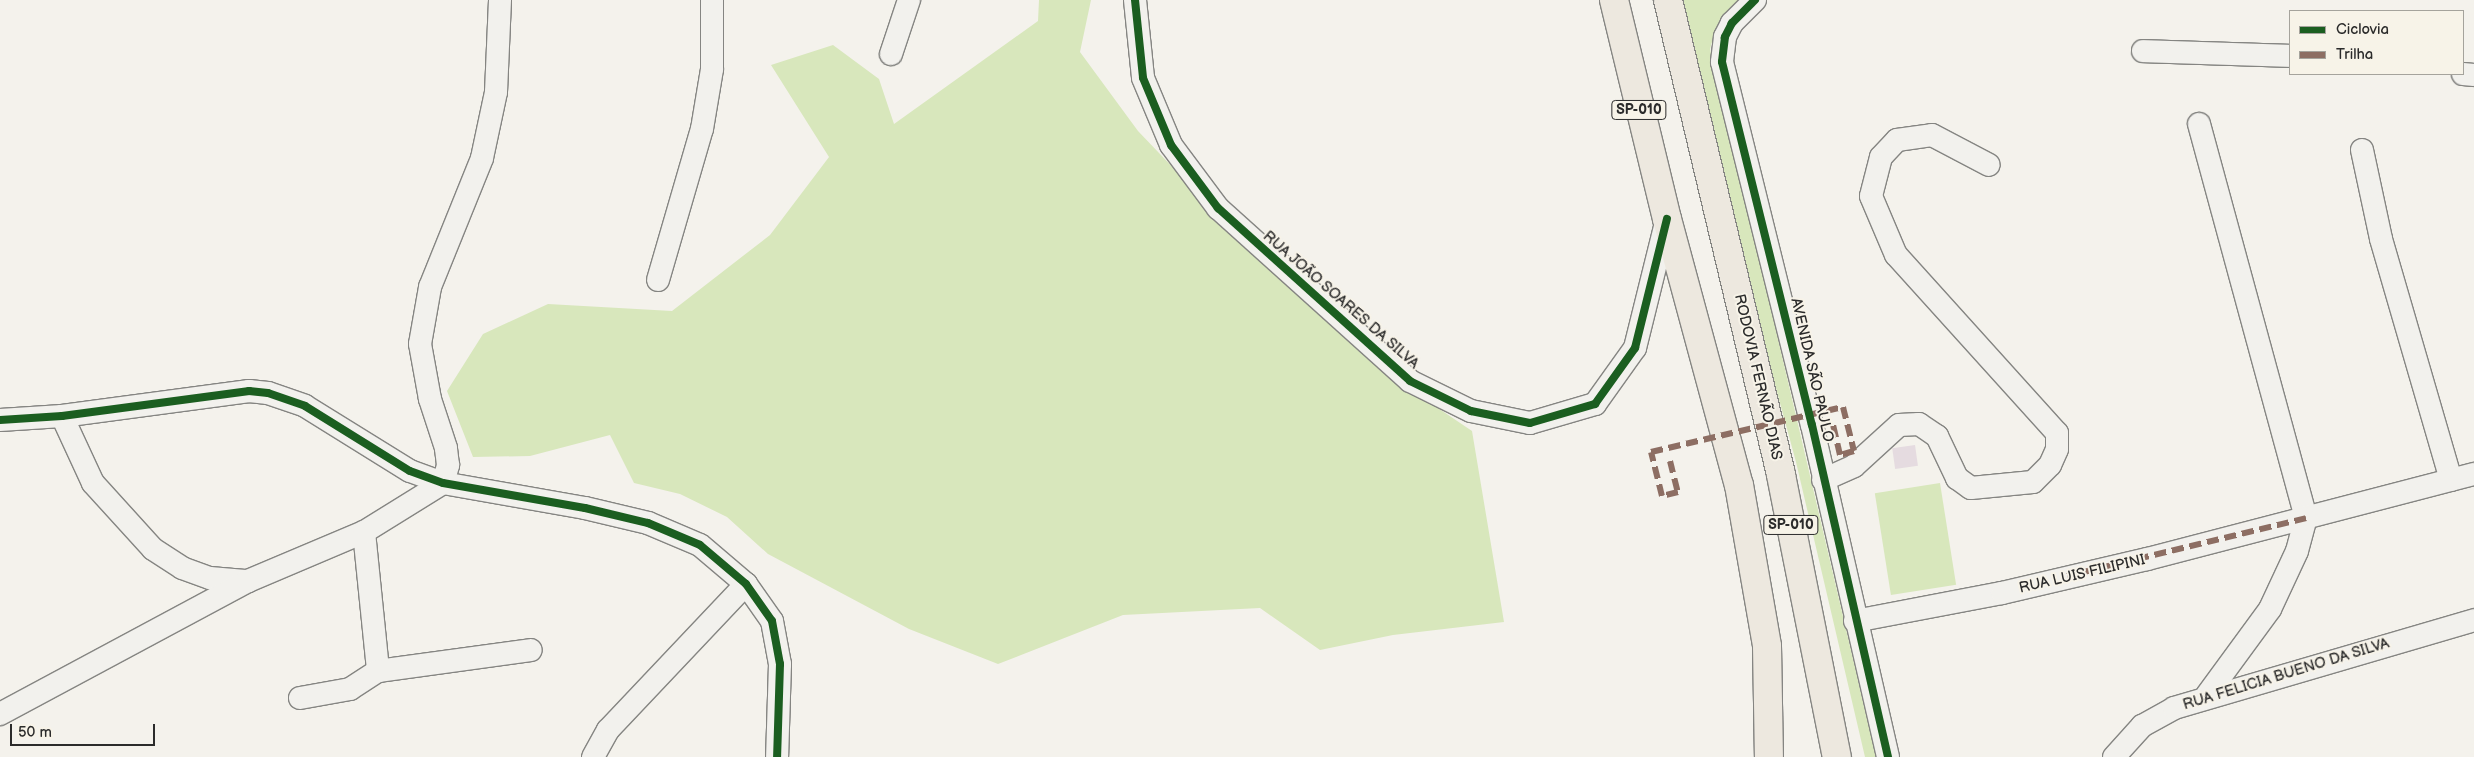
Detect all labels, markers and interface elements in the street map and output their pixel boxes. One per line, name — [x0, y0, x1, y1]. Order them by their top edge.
legend — [2289, 10, 2464, 75]
text: Ciclovia — [2336, 20, 2389, 39]
text: Trilha — [2336, 45, 2373, 64]
road number: SP-010 — [1610, 98, 1668, 122]
street label: RUA JOÃO SOARES DA SILVA — [1259, 227, 1423, 373]
street label: RODOVIA FERNÃO DIAS — [1730, 292, 1786, 462]
street label: AVENIDA SÃO PAULO — [1787, 296, 1837, 444]
road number: SP-010 — [1762, 514, 1820, 536]
street label: RUA LUIS FILIPINI — [2017, 551, 2147, 597]
street label: RUA FELICIA BUENO DA SILVA — [2181, 634, 2391, 714]
scale bar — [12, 714, 158, 746]
text: 50 m — [18, 723, 52, 742]

